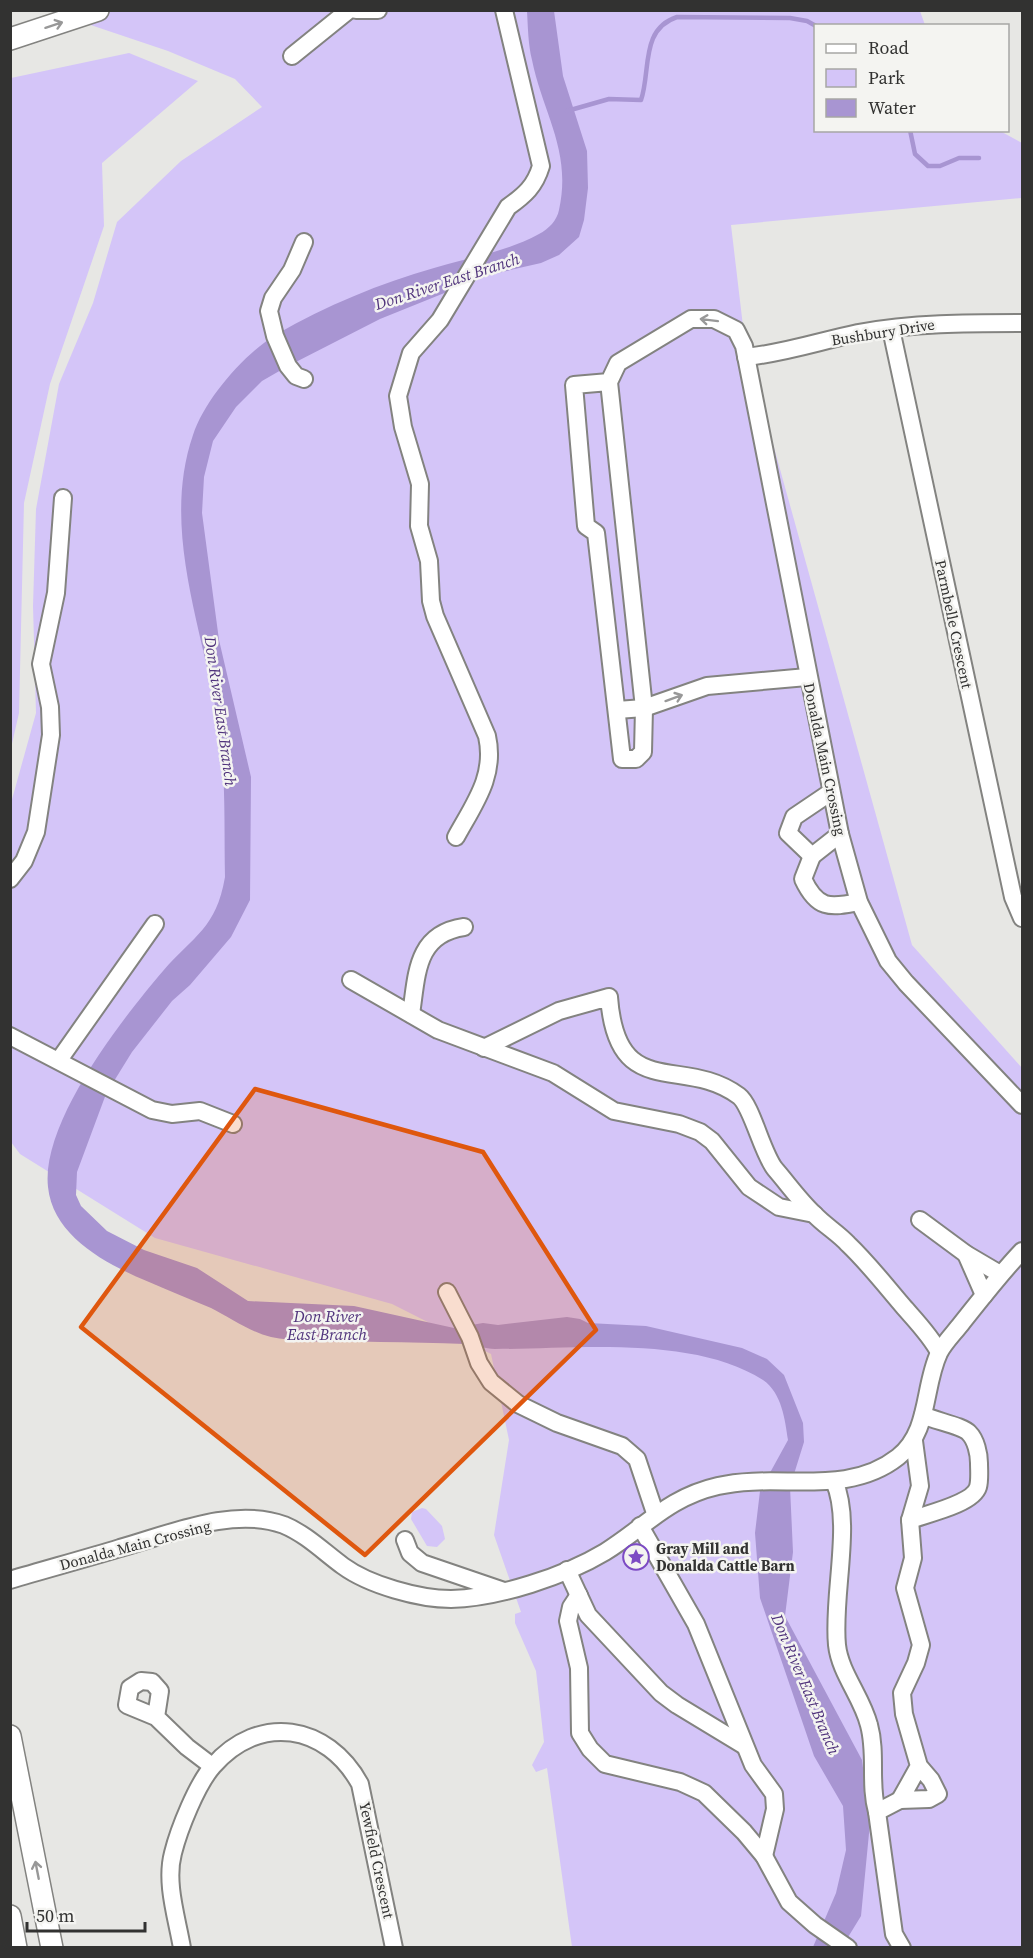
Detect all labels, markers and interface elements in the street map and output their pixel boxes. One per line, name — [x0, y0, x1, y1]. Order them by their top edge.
one-way arrow — [44, 18, 63, 29]
legend — [814, 24, 1009, 132]
text: Road — [868, 35, 909, 60]
text: Park — [868, 65, 905, 90]
text: Water — [868, 95, 916, 120]
water label: Don River East Branch — [371, 247, 522, 315]
street label: Bushbury Drive — [830, 313, 937, 351]
one-way arrow — [700, 314, 719, 325]
street label: Parmbelle Crescent — [930, 558, 978, 690]
water label: Don River East Branch — [199, 634, 242, 788]
street label: Donalda Main Crossing — [799, 681, 852, 838]
one-way arrow — [664, 691, 683, 702]
water label: Don River East Branch — [286, 1305, 367, 1345]
street label: Donalda Main Crossing — [57, 1515, 213, 1575]
place label: Gray Mill and Donalda Cattle Barn — [656, 1538, 795, 1576]
place icon: Gray Mill and Donalda Cattle Barn — [621, 1542, 651, 1572]
water label: Don River East Branch — [766, 1609, 846, 1758]
street label: Yewfield Crescent — [354, 1800, 400, 1920]
one-way arrow — [31, 1860, 42, 1880]
scale bar — [27, 1895, 146, 1933]
text: 50 m — [36, 1903, 74, 1928]

